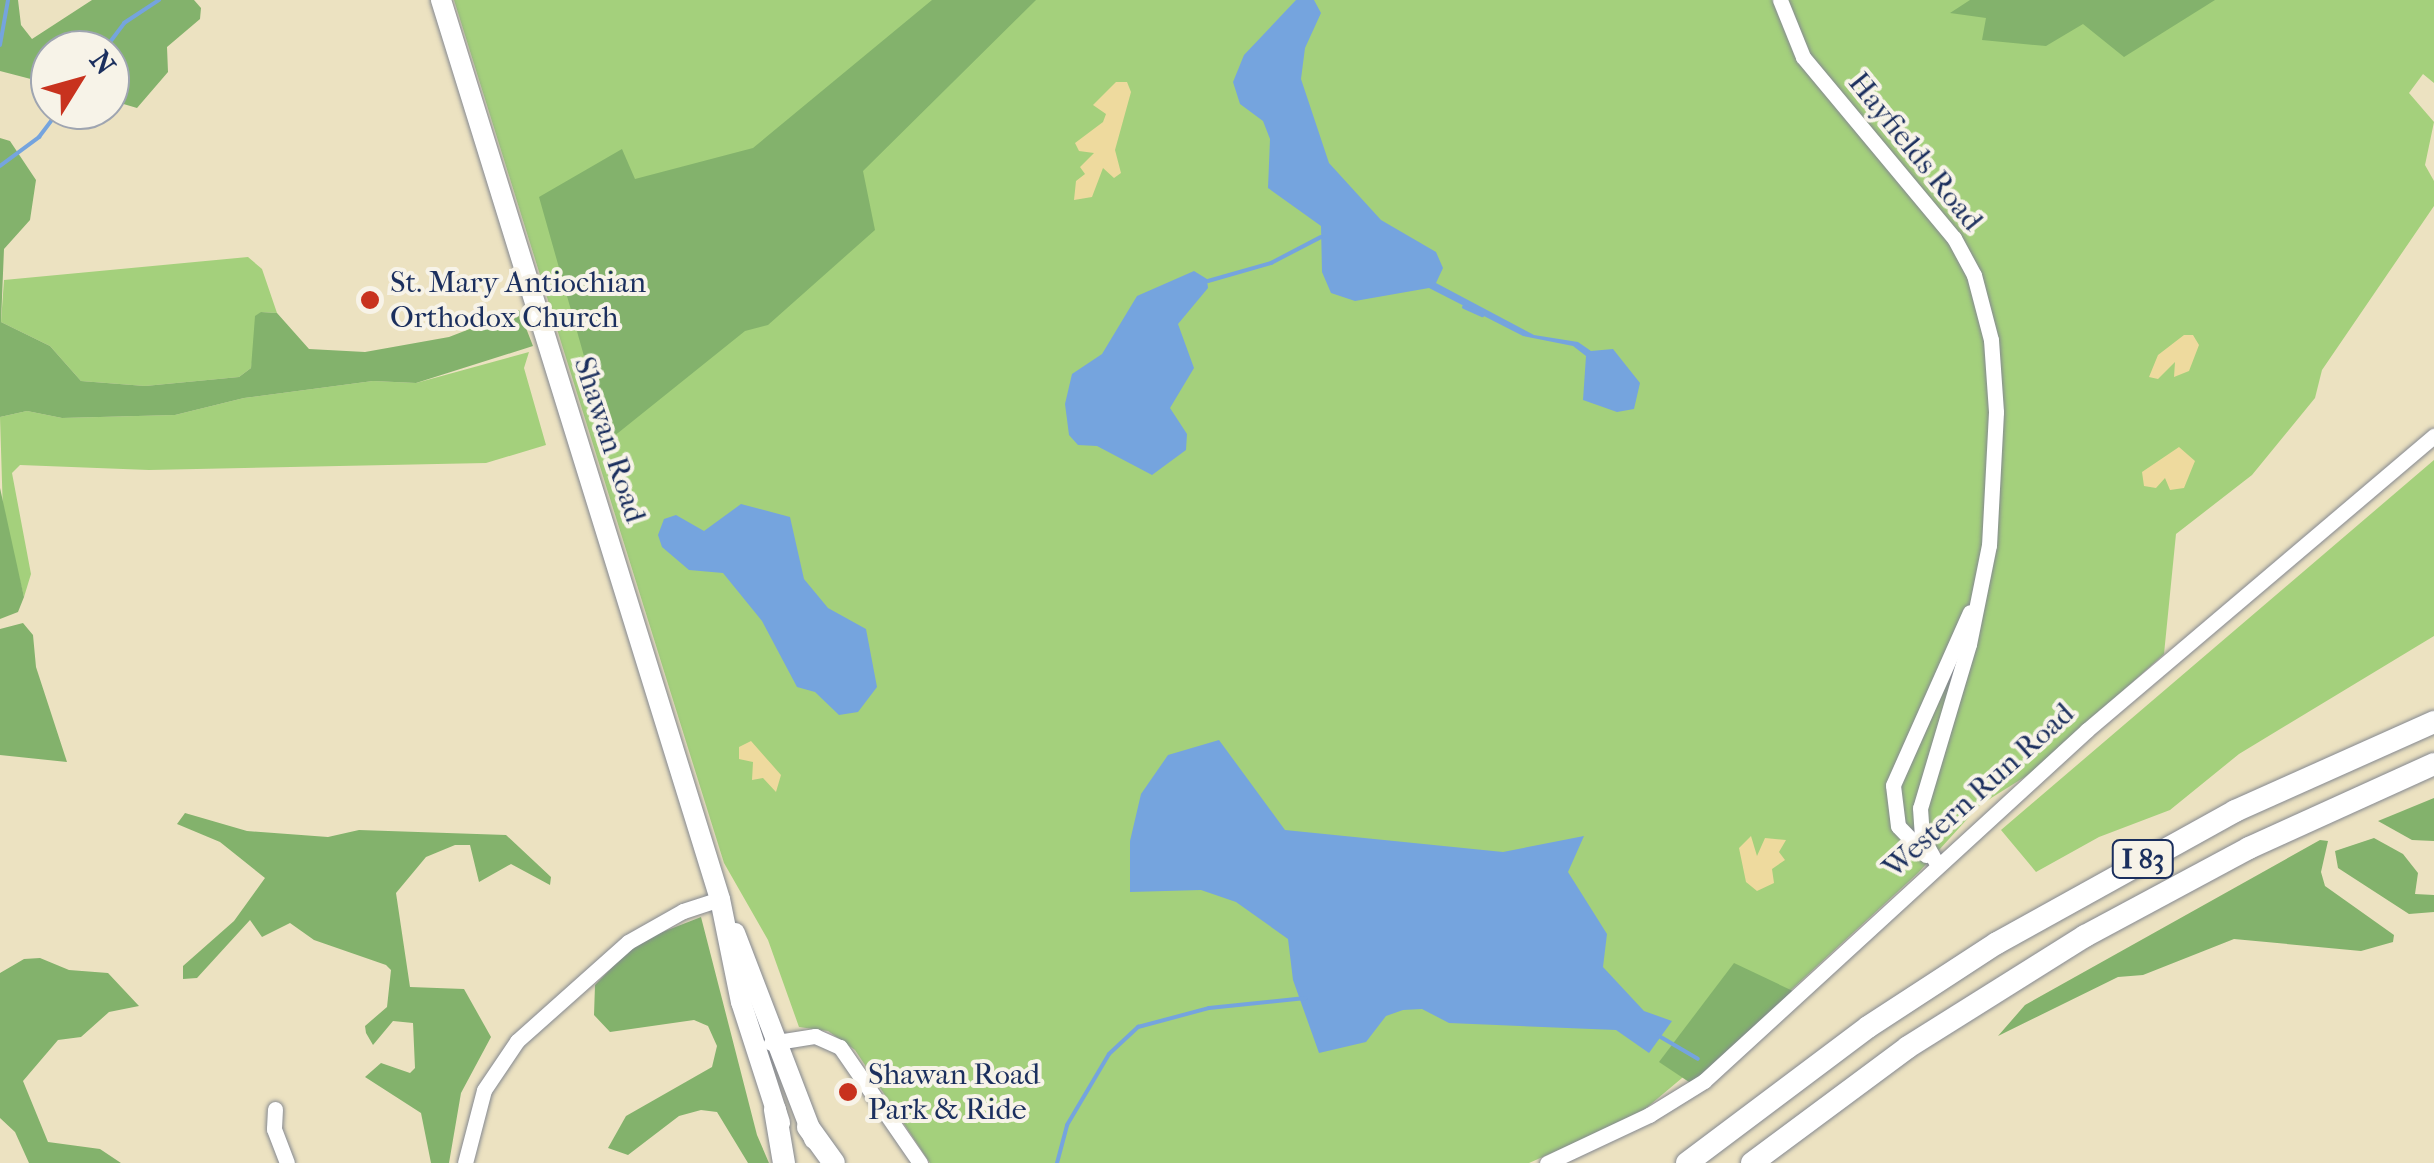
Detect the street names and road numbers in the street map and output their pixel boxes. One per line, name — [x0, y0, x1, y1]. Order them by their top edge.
street label: Hayfields Road — [1840, 66, 1990, 238]
street label: Shawan Road — [565, 353, 653, 527]
street label: Western Run Road — [1876, 696, 2082, 886]
road number: I 83 — [2110, 836, 2176, 882]

